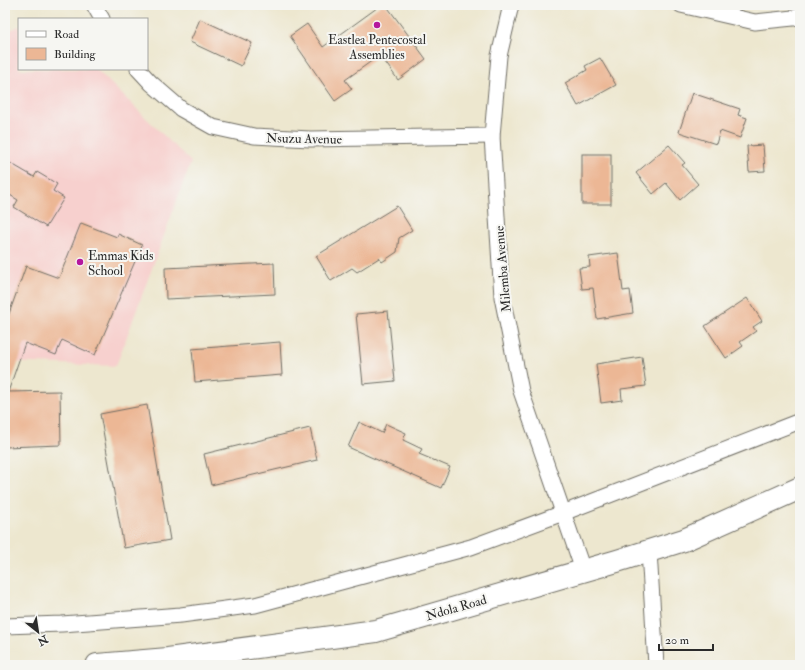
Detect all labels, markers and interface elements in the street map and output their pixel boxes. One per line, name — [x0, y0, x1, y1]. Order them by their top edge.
legend — [18, 18, 148, 70]
marker: Eastlea Pentecostal Assemblies — [372, 20, 382, 30]
text: Road — [54, 27, 79, 42]
place label: Eastlea Pentecostal Assemblies — [328, 32, 427, 63]
text: Building — [54, 47, 97, 62]
street label: Nsuzu Avenue — [266, 130, 343, 148]
street label: Milemba Avenue — [491, 224, 515, 313]
place label: Emmas Kids School — [88, 248, 154, 279]
marker: Emmas Kids School — [75, 257, 85, 267]
street label: Ndola Road — [424, 591, 489, 624]
north arrow — [18, 612, 58, 652]
scale bar — [659, 626, 713, 652]
text: N — [34, 632, 51, 649]
text: 20 m — [665, 633, 690, 648]

